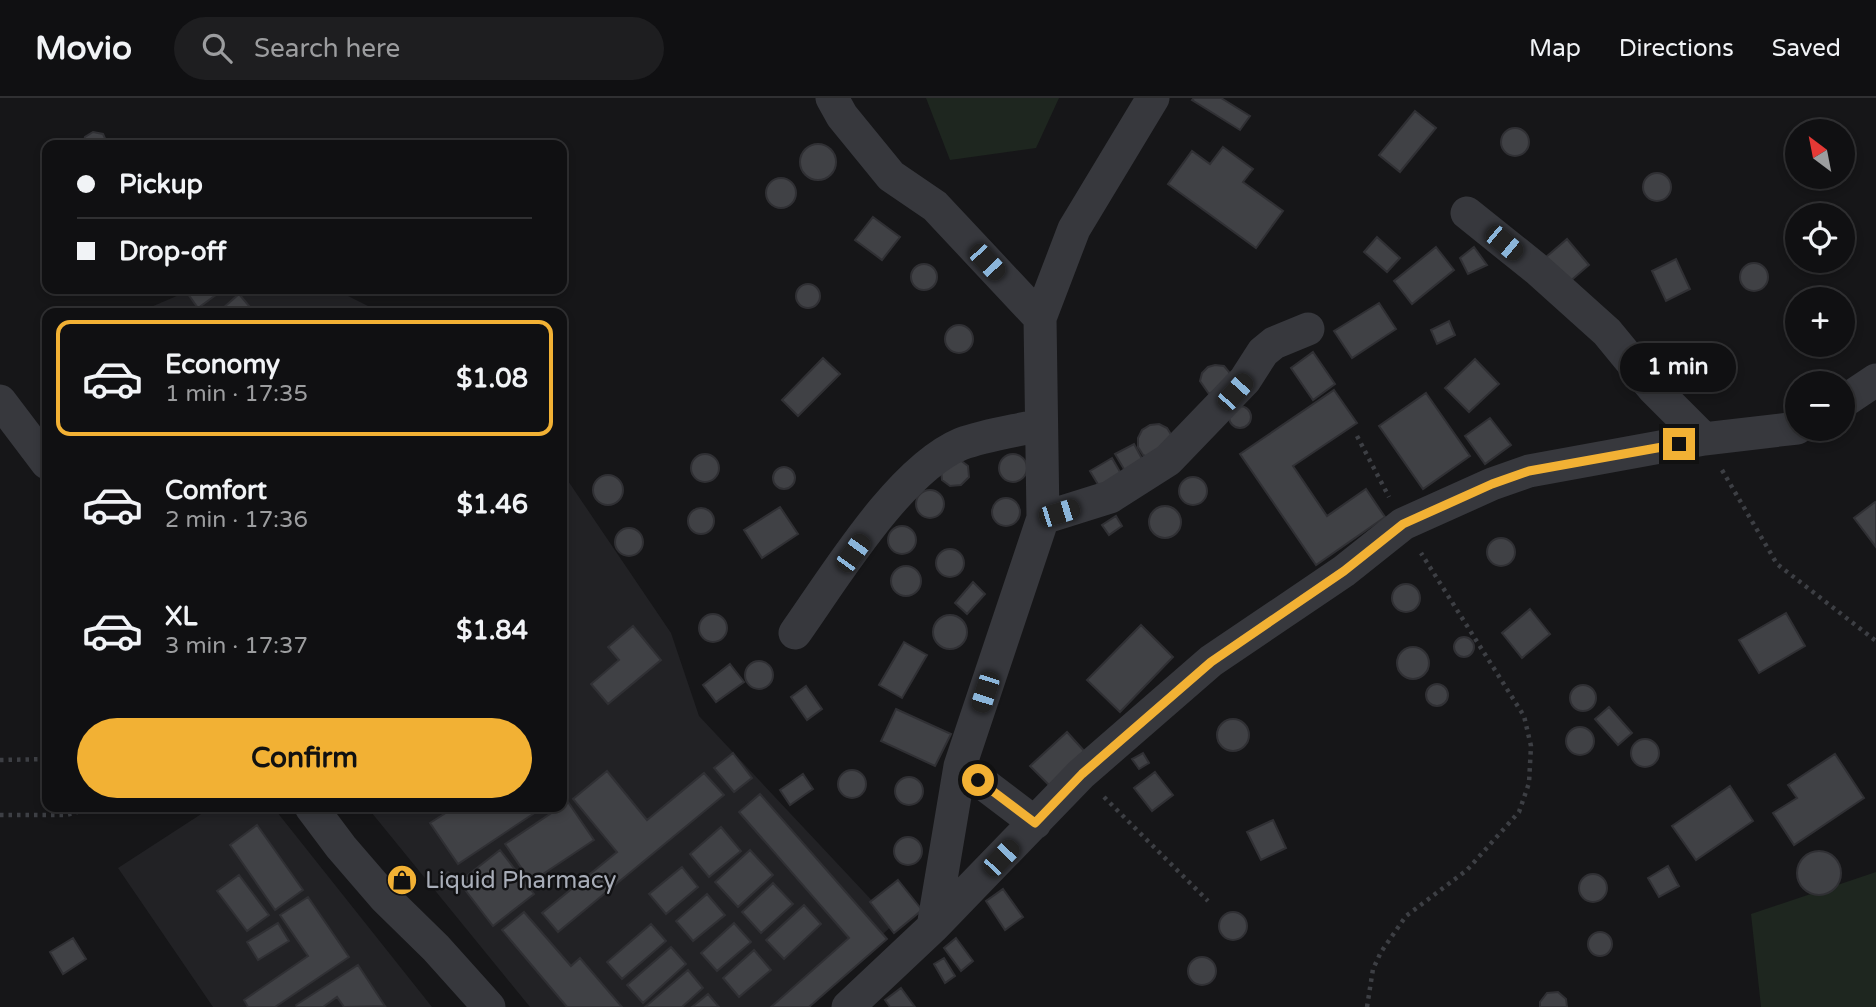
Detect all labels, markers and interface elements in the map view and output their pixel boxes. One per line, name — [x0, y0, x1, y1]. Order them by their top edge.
search box — [174, 17, 664, 80]
text: Movio — [35, 29, 132, 68]
icon: search — [198, 29, 236, 67]
text: Search here — [254, 33, 400, 64]
text: Map — [1529, 34, 1581, 63]
text: Directions — [1619, 34, 1734, 63]
text: Saved — [1772, 34, 1841, 63]
north arrow — [1785, 119, 1855, 189]
map controls — [1785, 119, 1855, 441]
text: Pickup — [119, 169, 203, 200]
button: locate — [1785, 203, 1855, 273]
car — [1482, 221, 1527, 265]
text: Drop-off — [119, 236, 226, 267]
car — [965, 239, 1010, 285]
button: + — [1785, 287, 1855, 357]
callout: 1 min — [1621, 342, 1737, 392]
icon: car — [81, 347, 144, 410]
text: Economy — [165, 349, 280, 380]
text: 1 min — [1647, 353, 1709, 381]
text: $1.08 — [456, 363, 528, 394]
car — [1214, 369, 1257, 415]
button: − — [1785, 371, 1855, 441]
text: 1 min · 17:35 — [165, 380, 308, 408]
route end — [1663, 428, 1695, 460]
icon: car — [81, 473, 144, 536]
text: Comfort — [165, 475, 267, 506]
text: $1.46 — [457, 489, 528, 520]
car — [1036, 497, 1083, 529]
text: 2 min · 17:36 — [165, 506, 308, 534]
car — [833, 530, 874, 576]
icon: car — [81, 599, 144, 662]
text: XL — [165, 601, 197, 632]
text: $1.84 — [456, 615, 528, 646]
text: 3 min · 17:37 — [165, 632, 308, 660]
car — [969, 669, 1002, 715]
button: Confirm — [77, 718, 532, 798]
route start — [962, 764, 994, 796]
car — [979, 836, 1024, 880]
shop icon: Liquid Pharmacy — [385, 863, 419, 897]
place label: Liquid Pharmacy — [425, 866, 617, 895]

